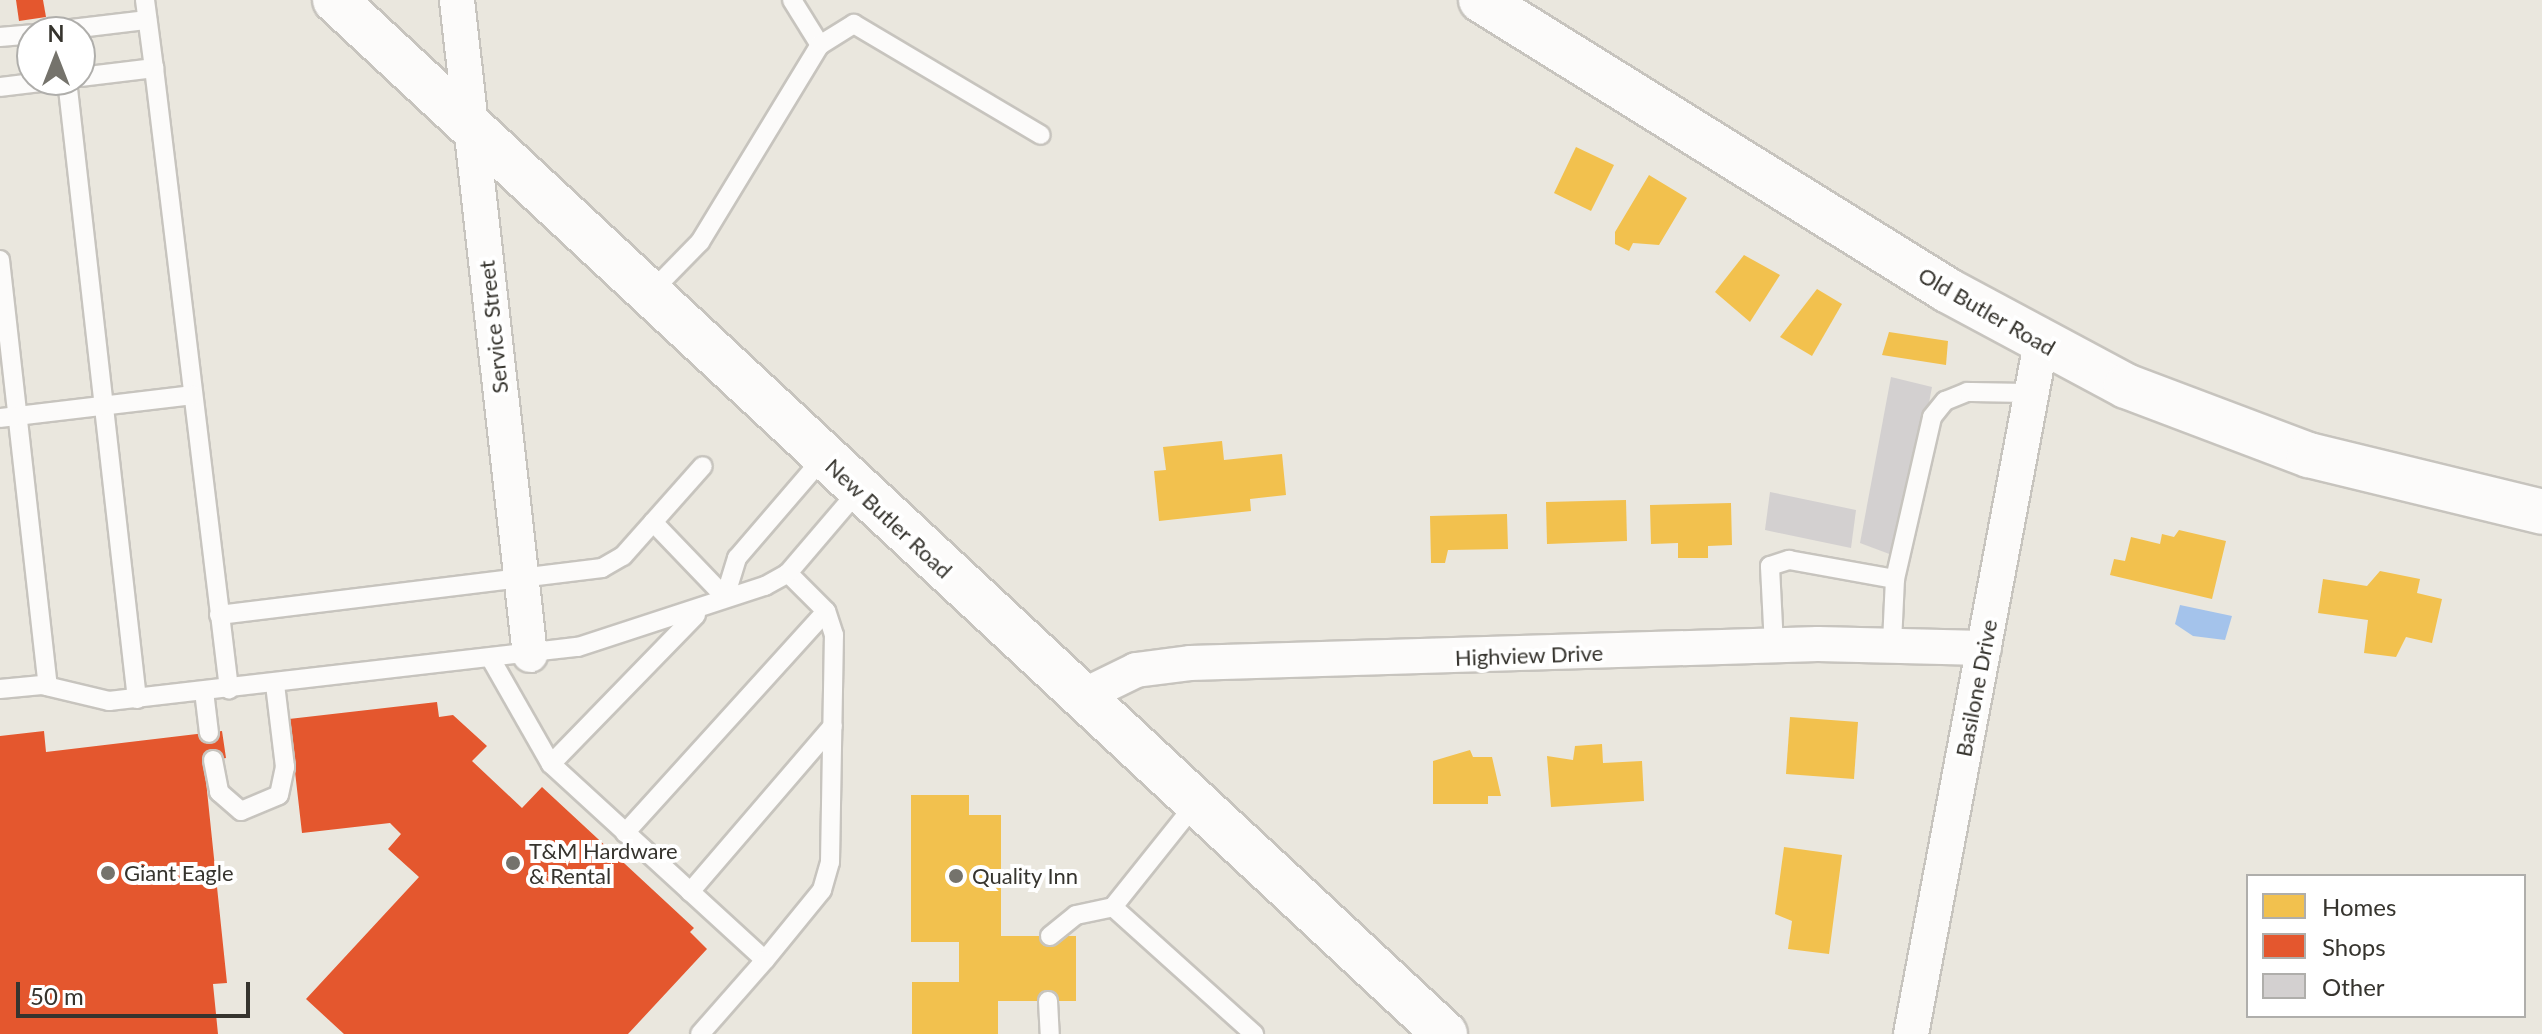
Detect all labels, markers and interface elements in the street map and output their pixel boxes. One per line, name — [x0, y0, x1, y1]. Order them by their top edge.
north arrow — [16, 16, 96, 96]
text: N — [48, 20, 64, 47]
street label: Service Street — [473, 259, 513, 395]
street label: Old Butler Road — [1914, 261, 2060, 361]
street label: New Butler Road — [820, 452, 958, 584]
street label: Basilone Drive — [1950, 617, 2002, 759]
street label: Highview Drive — [1454, 639, 1604, 671]
place label: T&M Hardware & Rental — [529, 837, 678, 888]
marker: T&M Hardware & Rental — [504, 854, 522, 872]
place label: Giant Eagle — [124, 860, 234, 886]
place label: Quality Inn — [972, 863, 1079, 889]
marker: Giant Eagle — [99, 864, 117, 882]
marker: Quality Inn — [947, 867, 965, 885]
legend — [2246, 874, 2526, 1018]
text: Homes — [2322, 892, 2396, 921]
text: Shops — [2322, 932, 2386, 961]
scale bar — [20, 966, 254, 1016]
text: Other — [2322, 972, 2385, 1001]
text: 50 m — [30, 981, 84, 1010]

